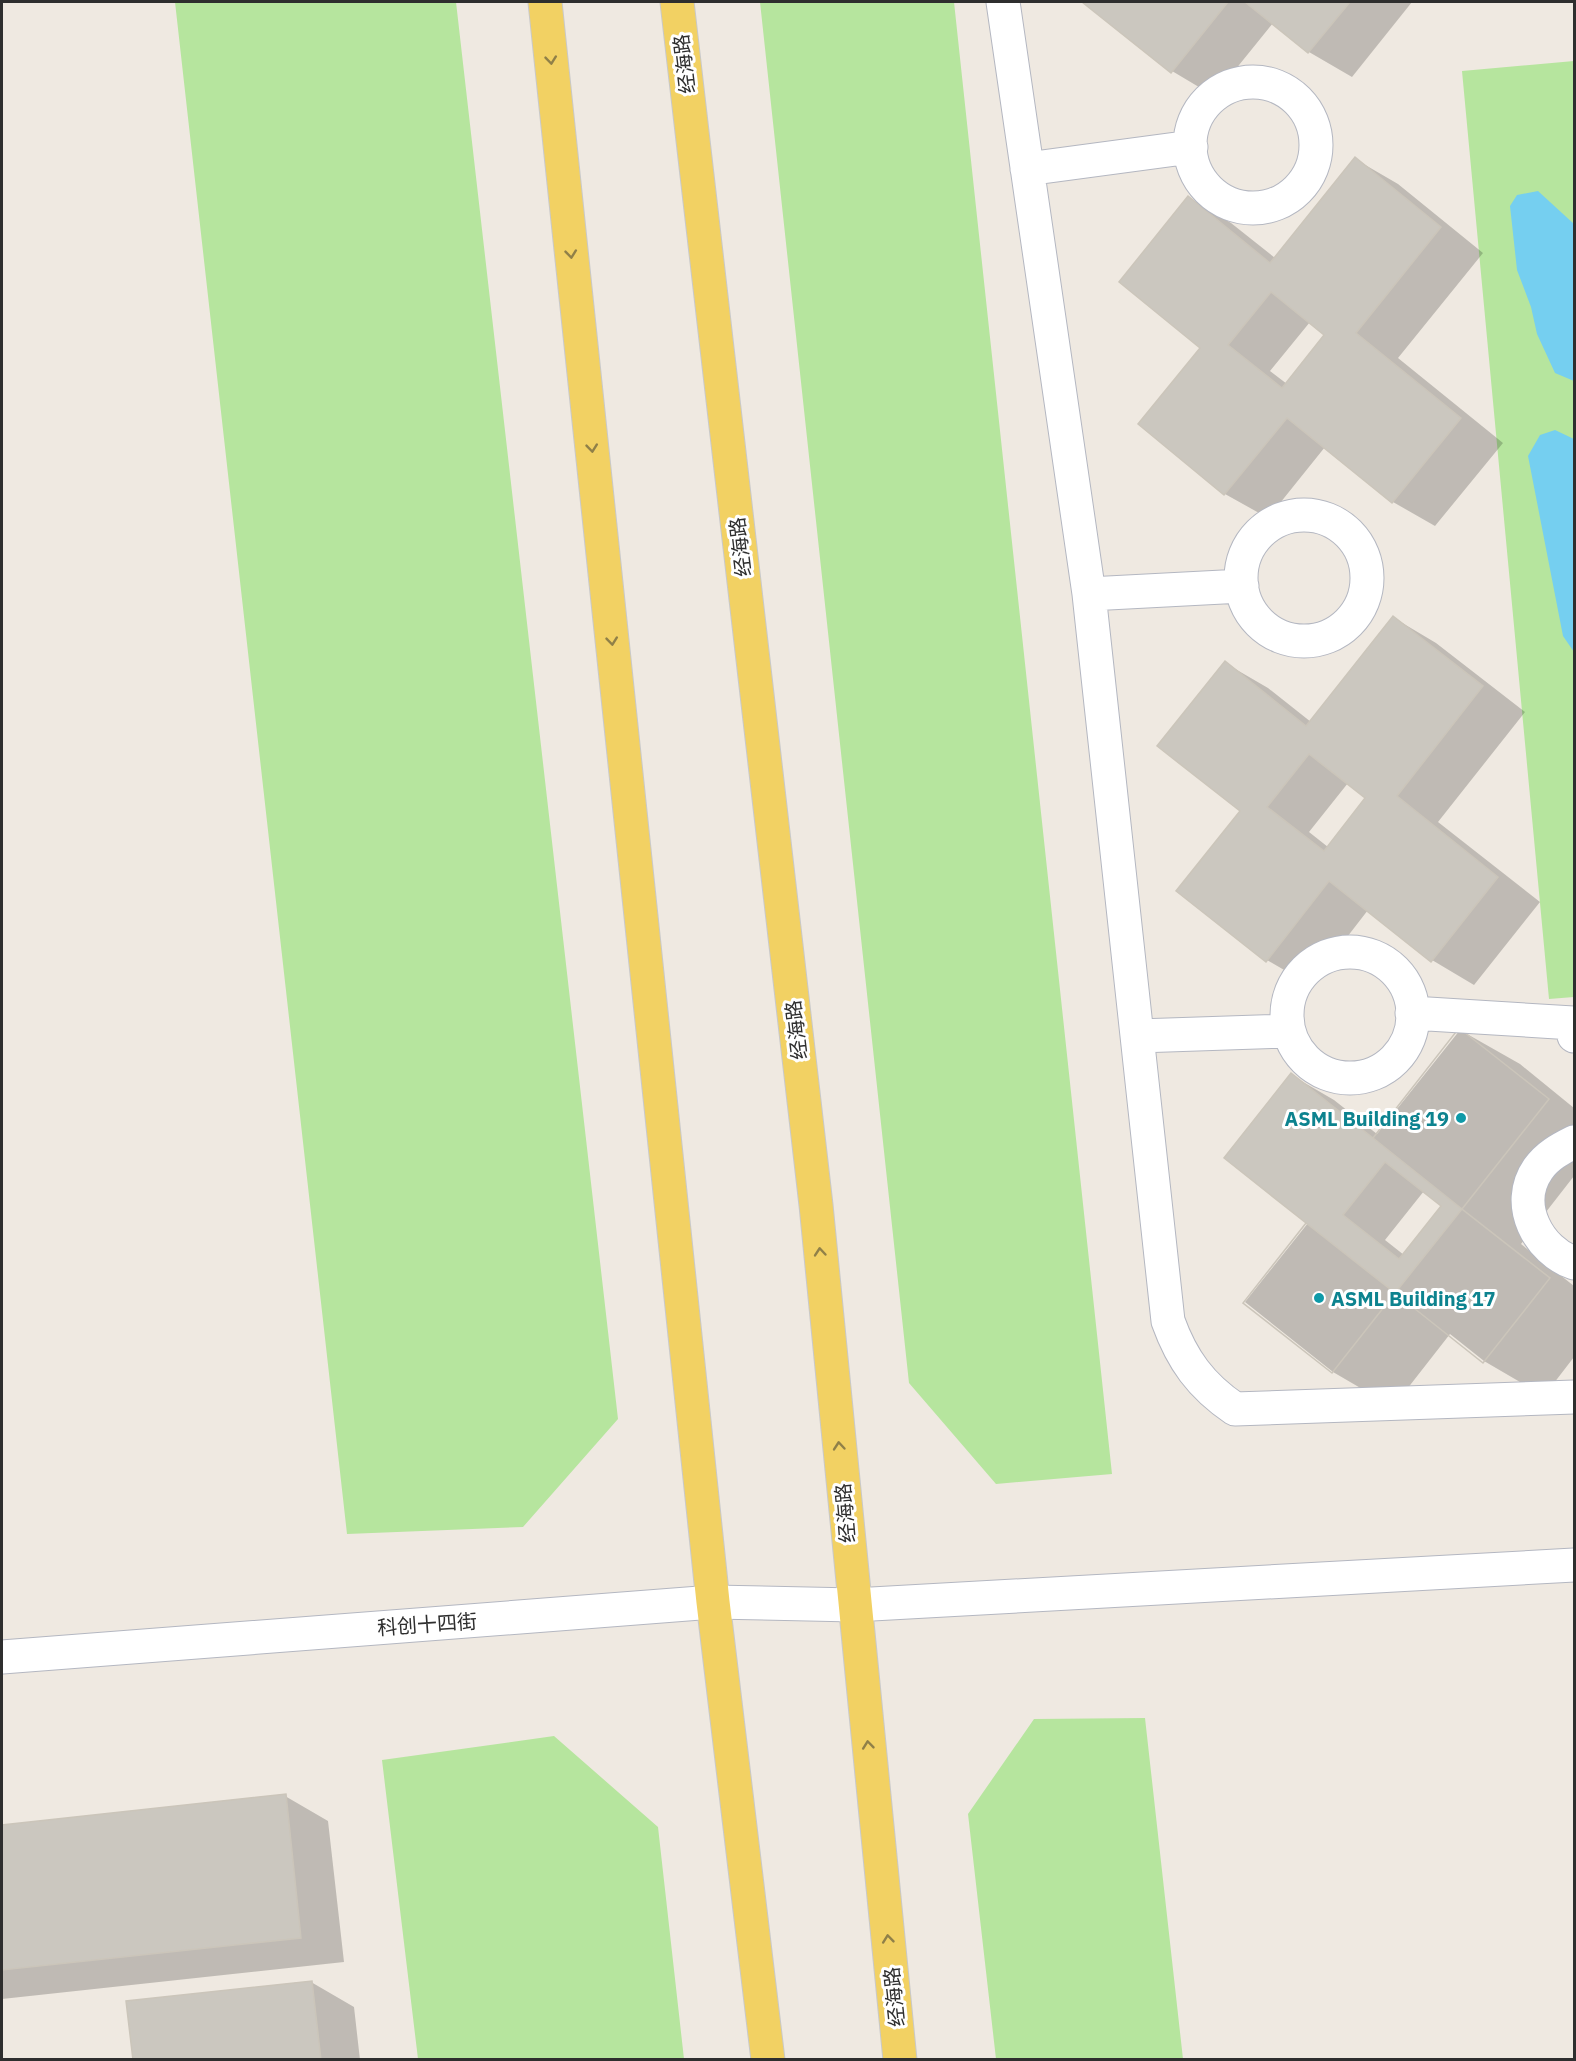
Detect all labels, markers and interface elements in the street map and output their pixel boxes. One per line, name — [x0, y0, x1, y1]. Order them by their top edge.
street label: 经海路 — [667, 33, 701, 95]
one-way arrow — [544, 55, 557, 64]
one-way arrow — [564, 249, 577, 258]
one-way arrow — [585, 443, 598, 452]
street label: 经海路 — [723, 516, 757, 578]
one-way arrow — [605, 637, 618, 646]
street label: 经海路 — [779, 999, 813, 1061]
place label: ASML Building 19 — [1285, 1105, 1449, 1132]
marker: ASML Building 19 — [1454, 1111, 1468, 1125]
one-way arrow — [814, 1247, 827, 1257]
place label: ASML Building 17 — [1331, 1285, 1495, 1312]
marker: ASML Building 17 — [1312, 1291, 1326, 1305]
one-way arrow — [833, 1442, 846, 1451]
street label: 经海路 — [829, 1482, 861, 1544]
street label: 科创十四街 — [376, 1607, 478, 1641]
one-way arrow — [862, 1740, 875, 1749]
one-way arrow — [882, 1934, 895, 1943]
street label: 经海路 — [877, 1966, 911, 2028]

